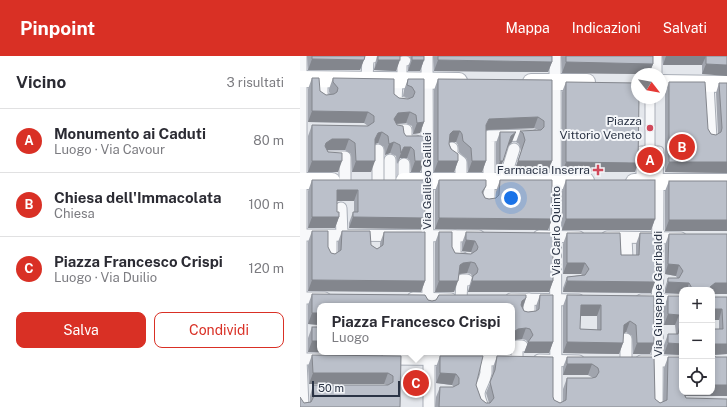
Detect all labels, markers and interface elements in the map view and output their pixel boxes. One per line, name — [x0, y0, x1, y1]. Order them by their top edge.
text: Pinpoint — [20, 17, 95, 39]
text: Mappa — [505, 20, 550, 36]
text: Indicazioni — [572, 20, 641, 36]
text: Salvati — [663, 20, 707, 36]
north arrow — [631, 68, 667, 104]
text: Vicino — [16, 72, 66, 92]
text: 3 risultati — [227, 75, 284, 90]
place label: Piazza Vittorio Veneto — [560, 114, 642, 142]
marker: Piazza Vittorio Veneto — [645, 123, 655, 133]
text: Monumento ai Caduti — [54, 125, 206, 142]
street label: Via Galileo Galilei — [420, 132, 434, 230]
pin: B — [669, 132, 695, 162]
text: A — [24, 133, 34, 148]
text: 80 m — [253, 133, 284, 148]
text: Luogo · Via Cavour — [54, 142, 165, 157]
pin: A — [637, 145, 663, 175]
place label: Farmacia Inserra — [497, 163, 590, 177]
marker: Farmacia Inserra — [593, 165, 603, 175]
street label: Via Carlo Quinto — [549, 186, 563, 276]
your location — [501, 188, 521, 208]
text: Chiesa dell'Immacolata — [54, 189, 221, 206]
text: B — [25, 197, 33, 212]
text: 100 m — [248, 197, 284, 212]
text: Chiesa — [54, 206, 95, 221]
street label: Via Giuseppe Garibaldi — [651, 231, 665, 357]
text: Piazza Francesco Crispi — [54, 253, 223, 270]
text: C — [24, 261, 34, 276]
text: 120 m — [249, 261, 284, 276]
text: Luogo · Via Duilio — [54, 270, 157, 285]
map controls — [679, 287, 715, 395]
button: + — [679, 287, 715, 323]
popup — [317, 303, 515, 355]
button: Salva — [16, 312, 146, 348]
button: Condividi — [154, 312, 284, 348]
text: Piazza Francesco Crispi — [332, 313, 500, 330]
button: − — [679, 323, 715, 359]
text: Luogo — [332, 330, 369, 345]
button: locate — [679, 359, 715, 395]
pin: C — [403, 368, 429, 398]
scale bar — [312, 379, 400, 398]
text: 50 m — [318, 382, 344, 394]

